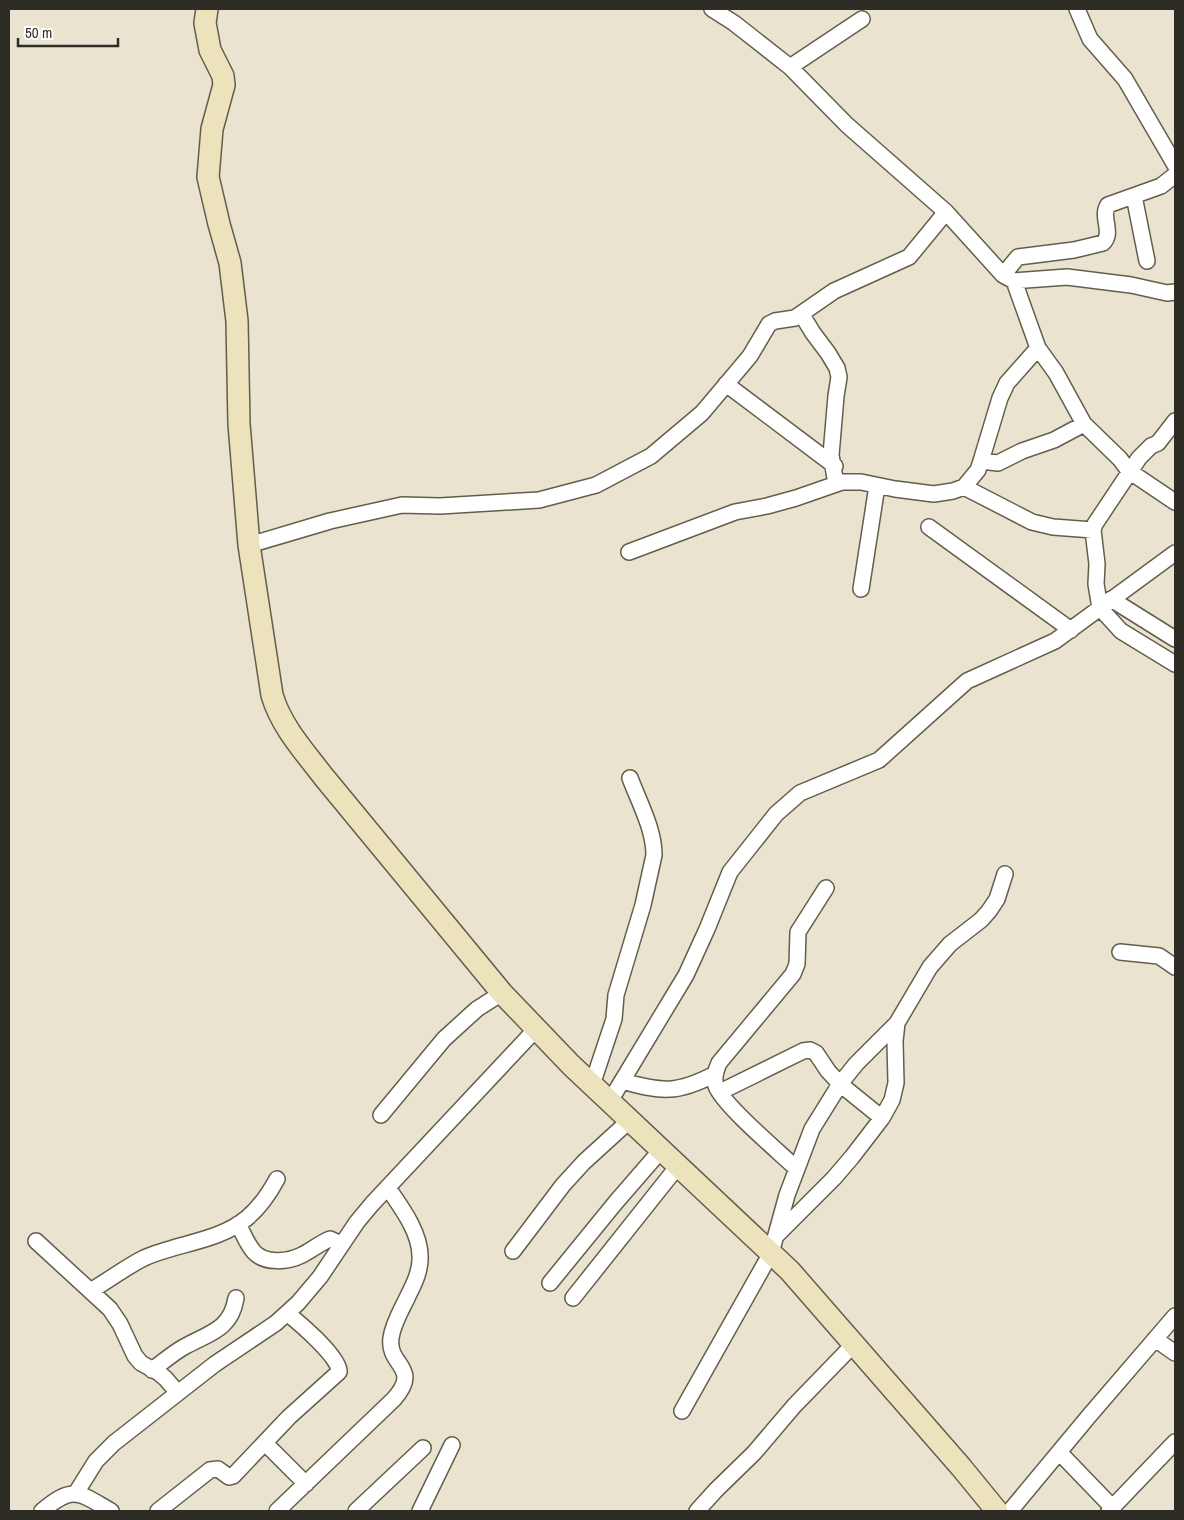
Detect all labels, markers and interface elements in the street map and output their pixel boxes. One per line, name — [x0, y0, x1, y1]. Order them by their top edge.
scale bar — [18, 15, 118, 47]
text: 50 m — [25, 22, 52, 43]

